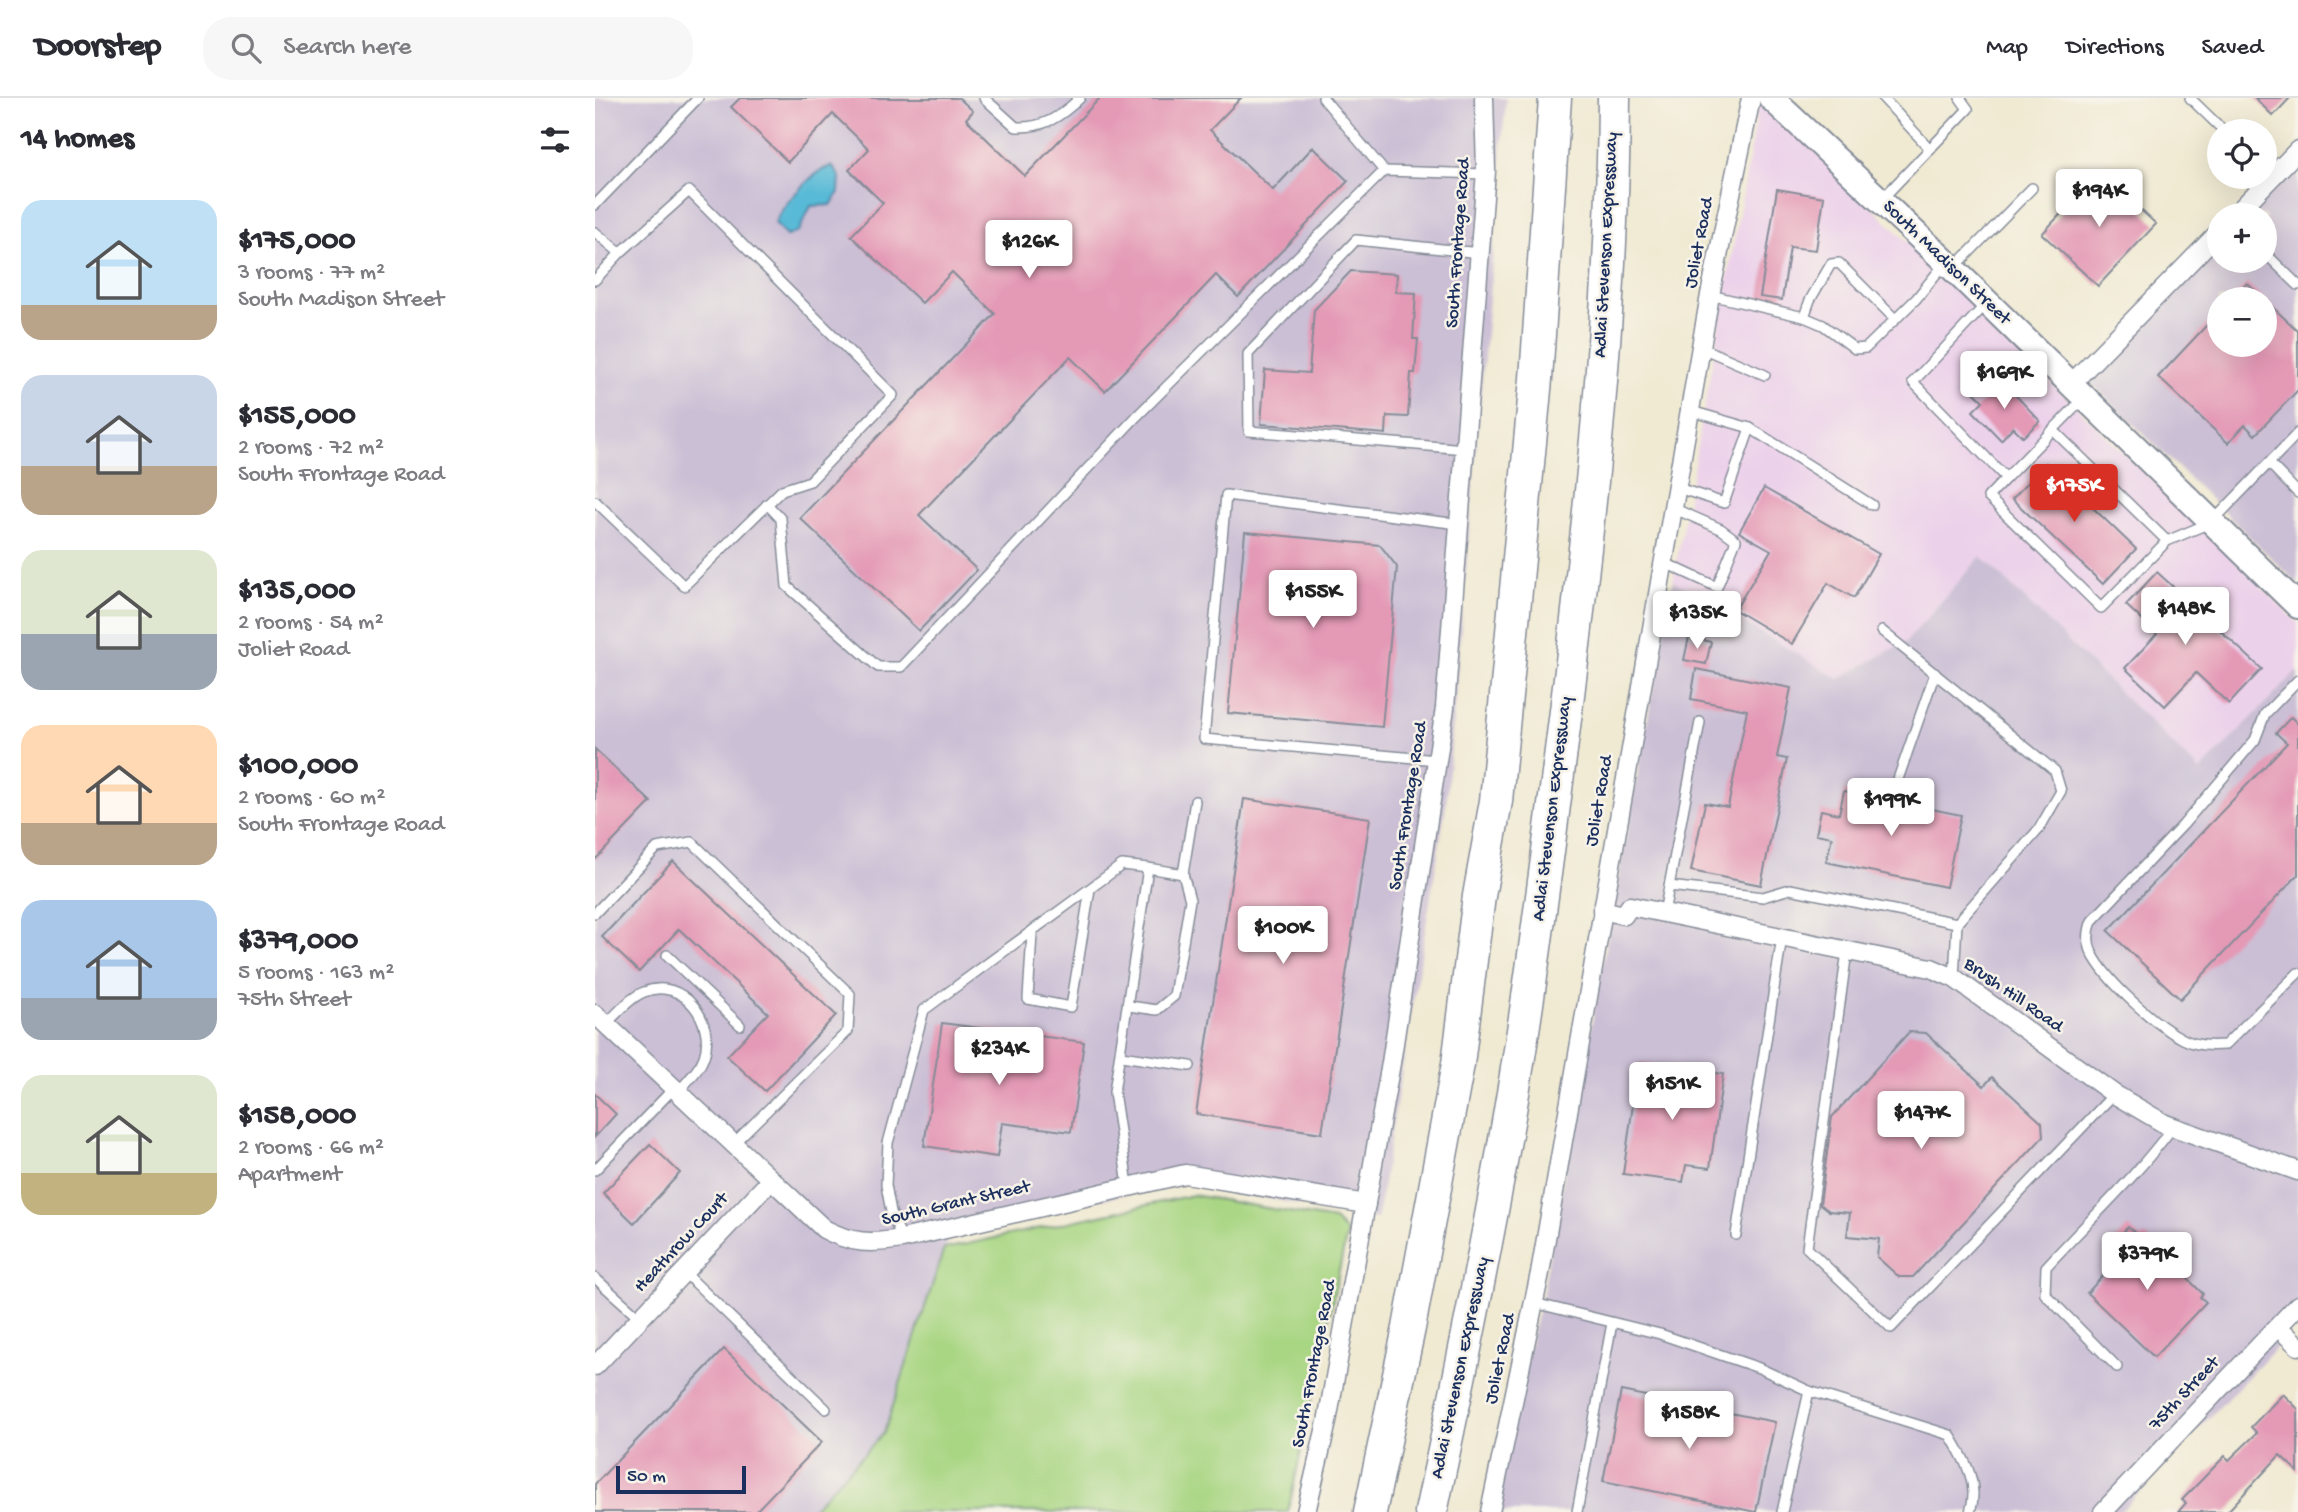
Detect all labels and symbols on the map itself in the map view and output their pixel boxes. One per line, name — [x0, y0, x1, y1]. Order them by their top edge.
street label: Adlai Stevenson Expressway — [1590, 131, 1624, 358]
street label: South Frontage Road — [1442, 155, 1477, 329]
pin: $194K — [2050, 170, 2148, 229]
street label: Joliet Road — [1680, 194, 1720, 290]
street label: South Madison Street — [1877, 196, 2017, 332]
pin: $126K — [980, 220, 1078, 280]
pin: $169K — [1955, 352, 2053, 411]
pin: $175K — [2025, 464, 2123, 524]
pin: $155K — [1264, 570, 1362, 630]
pin: $148K — [2136, 588, 2234, 647]
pin: $135K — [1648, 592, 1746, 651]
street label: Adlai Stevenson Expressway — [1528, 695, 1578, 923]
street label: South Frontage Road — [1384, 718, 1434, 892]
street label: Joliet Road — [1581, 752, 1620, 848]
pin: $199K — [1842, 778, 1940, 838]
pin: $100K — [1234, 906, 1332, 966]
street label: Brush Hill Road — [1958, 953, 2069, 1040]
pin: $234K — [950, 1028, 1048, 1087]
pin: $151K — [1623, 1062, 1721, 1122]
pin: $147K — [1872, 1091, 1970, 1151]
street label: South Grant Street — [880, 1175, 1034, 1232]
street label: Heathrow Court — [630, 1187, 736, 1298]
pin: $379K — [2098, 1232, 2196, 1292]
street label: Adlai Stevenson Expressway — [1426, 1254, 1496, 1481]
street label: South Frontage Road — [1287, 1276, 1343, 1450]
street label: Joliet Road — [1480, 1310, 1522, 1406]
street label: 75th Street — [2144, 1351, 2227, 1437]
pin: $158K — [1640, 1392, 1738, 1451]
scale bar — [616, 1463, 745, 1495]

